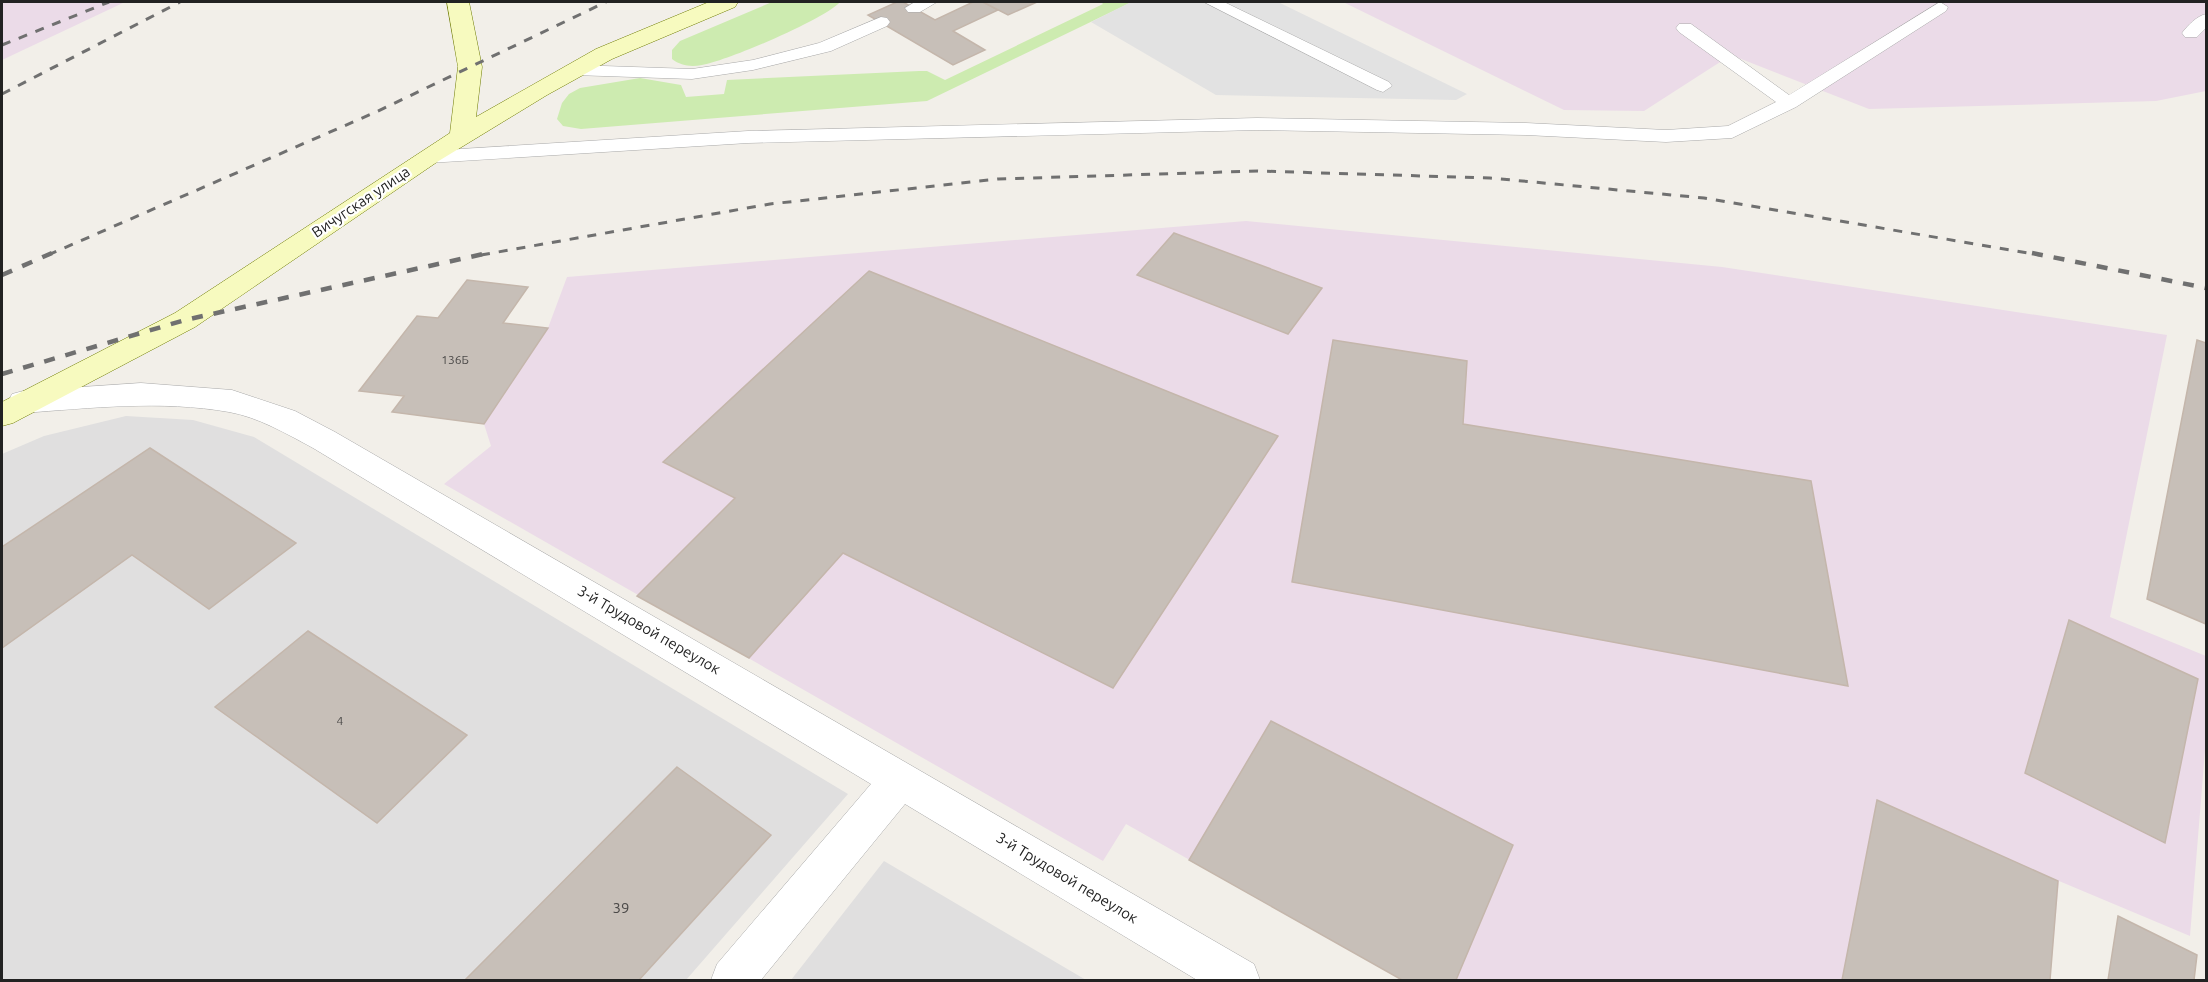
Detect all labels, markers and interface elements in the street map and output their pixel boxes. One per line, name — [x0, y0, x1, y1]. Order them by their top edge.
street label: Вичугская улица — [309, 163, 413, 241]
house number: 136Б — [441, 353, 469, 366]
street label: 3-й Трудовой переулок — [575, 582, 724, 678]
house number: 4 — [337, 714, 344, 727]
street label: 3-й Трудовой переулок — [993, 829, 1141, 927]
house number: 39 — [613, 899, 629, 916]

